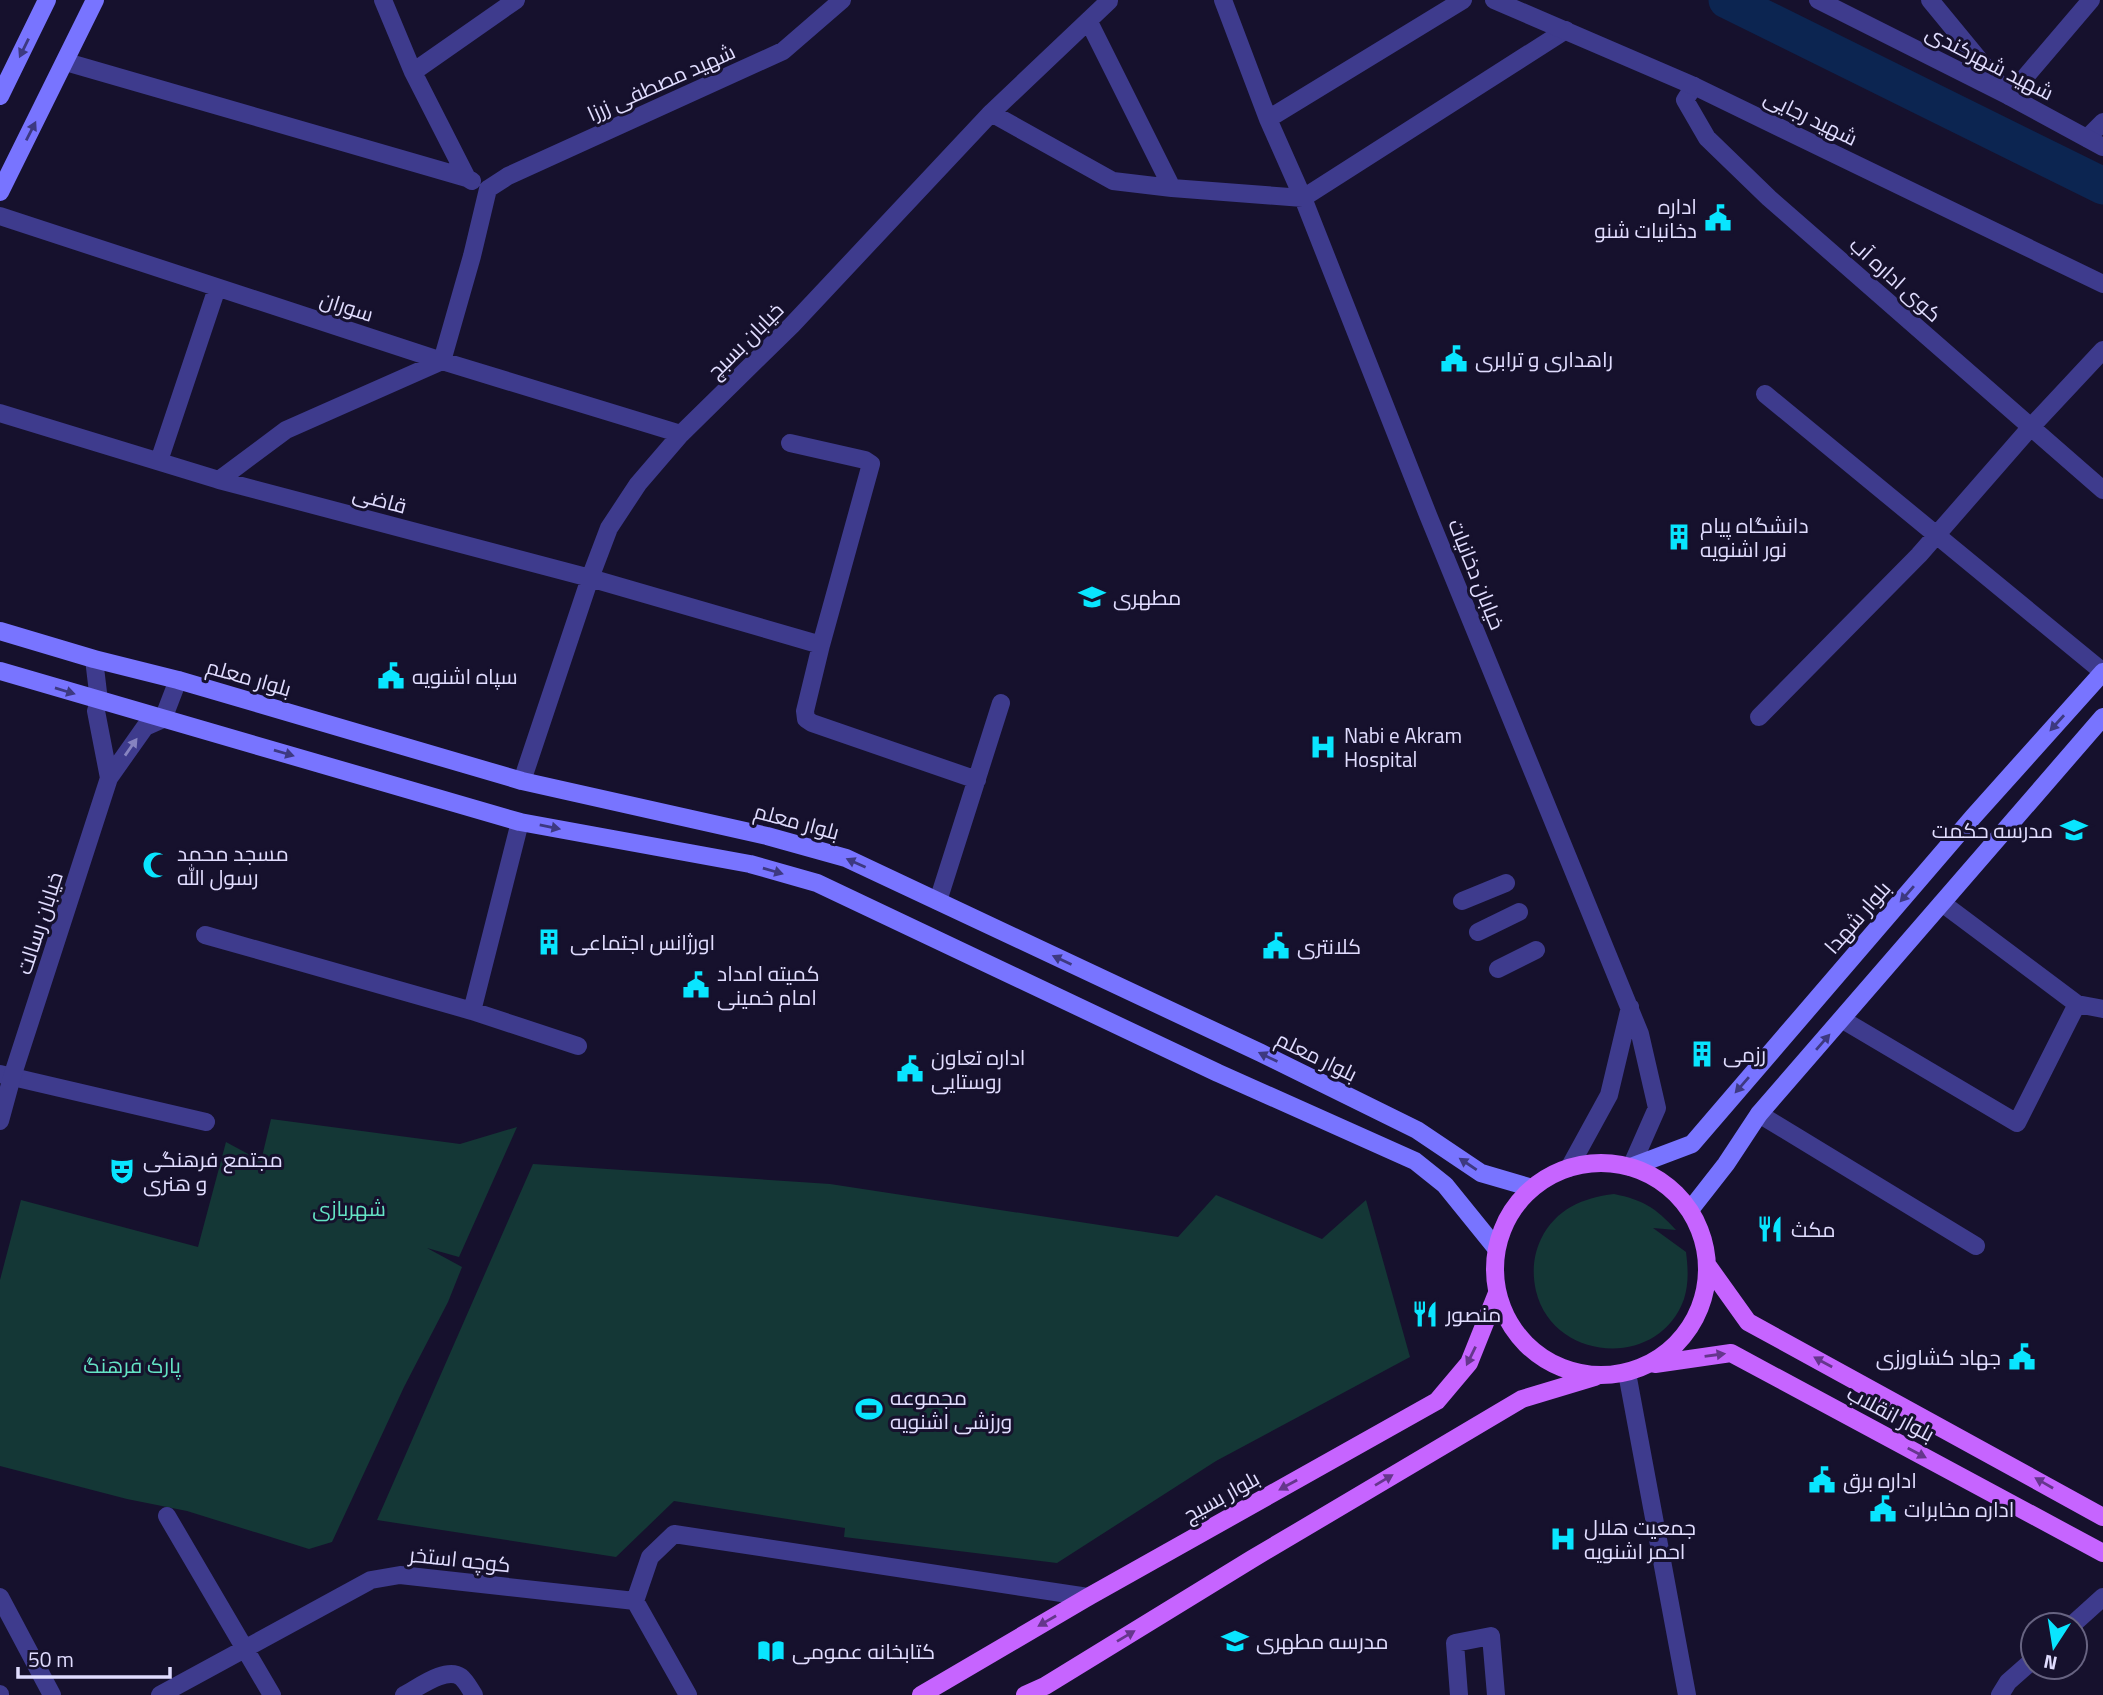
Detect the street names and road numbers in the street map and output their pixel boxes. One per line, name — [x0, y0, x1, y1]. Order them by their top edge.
street label: شهید شهرکندی — [1920, 16, 2060, 108]
street label: شهید مصطفی زرزا — [582, 35, 740, 129]
street label: شهید رجایی — [1759, 81, 1863, 153]
street label: کوی اداره آب — [1843, 229, 1949, 329]
street label: سوران — [316, 282, 378, 330]
street label: خیابان بسبچ — [699, 294, 791, 386]
street label: قاضی — [349, 476, 411, 522]
street label: خیابان دخانیات — [1440, 514, 1514, 634]
street label: بلوار معلم — [203, 650, 295, 704]
street label: بلوار معلم — [751, 794, 843, 848]
street label: خیابان رسالت — [7, 867, 71, 979]
street label: بلوار شهدا — [1816, 873, 1898, 961]
street label: بلوار معلم — [1271, 1023, 1363, 1089]
street label: بلوار انقلاب — [1841, 1376, 1941, 1450]
street label: بلوار بسیج — [1177, 1462, 1265, 1530]
street label: کوچه استخر — [407, 1538, 512, 1580]

